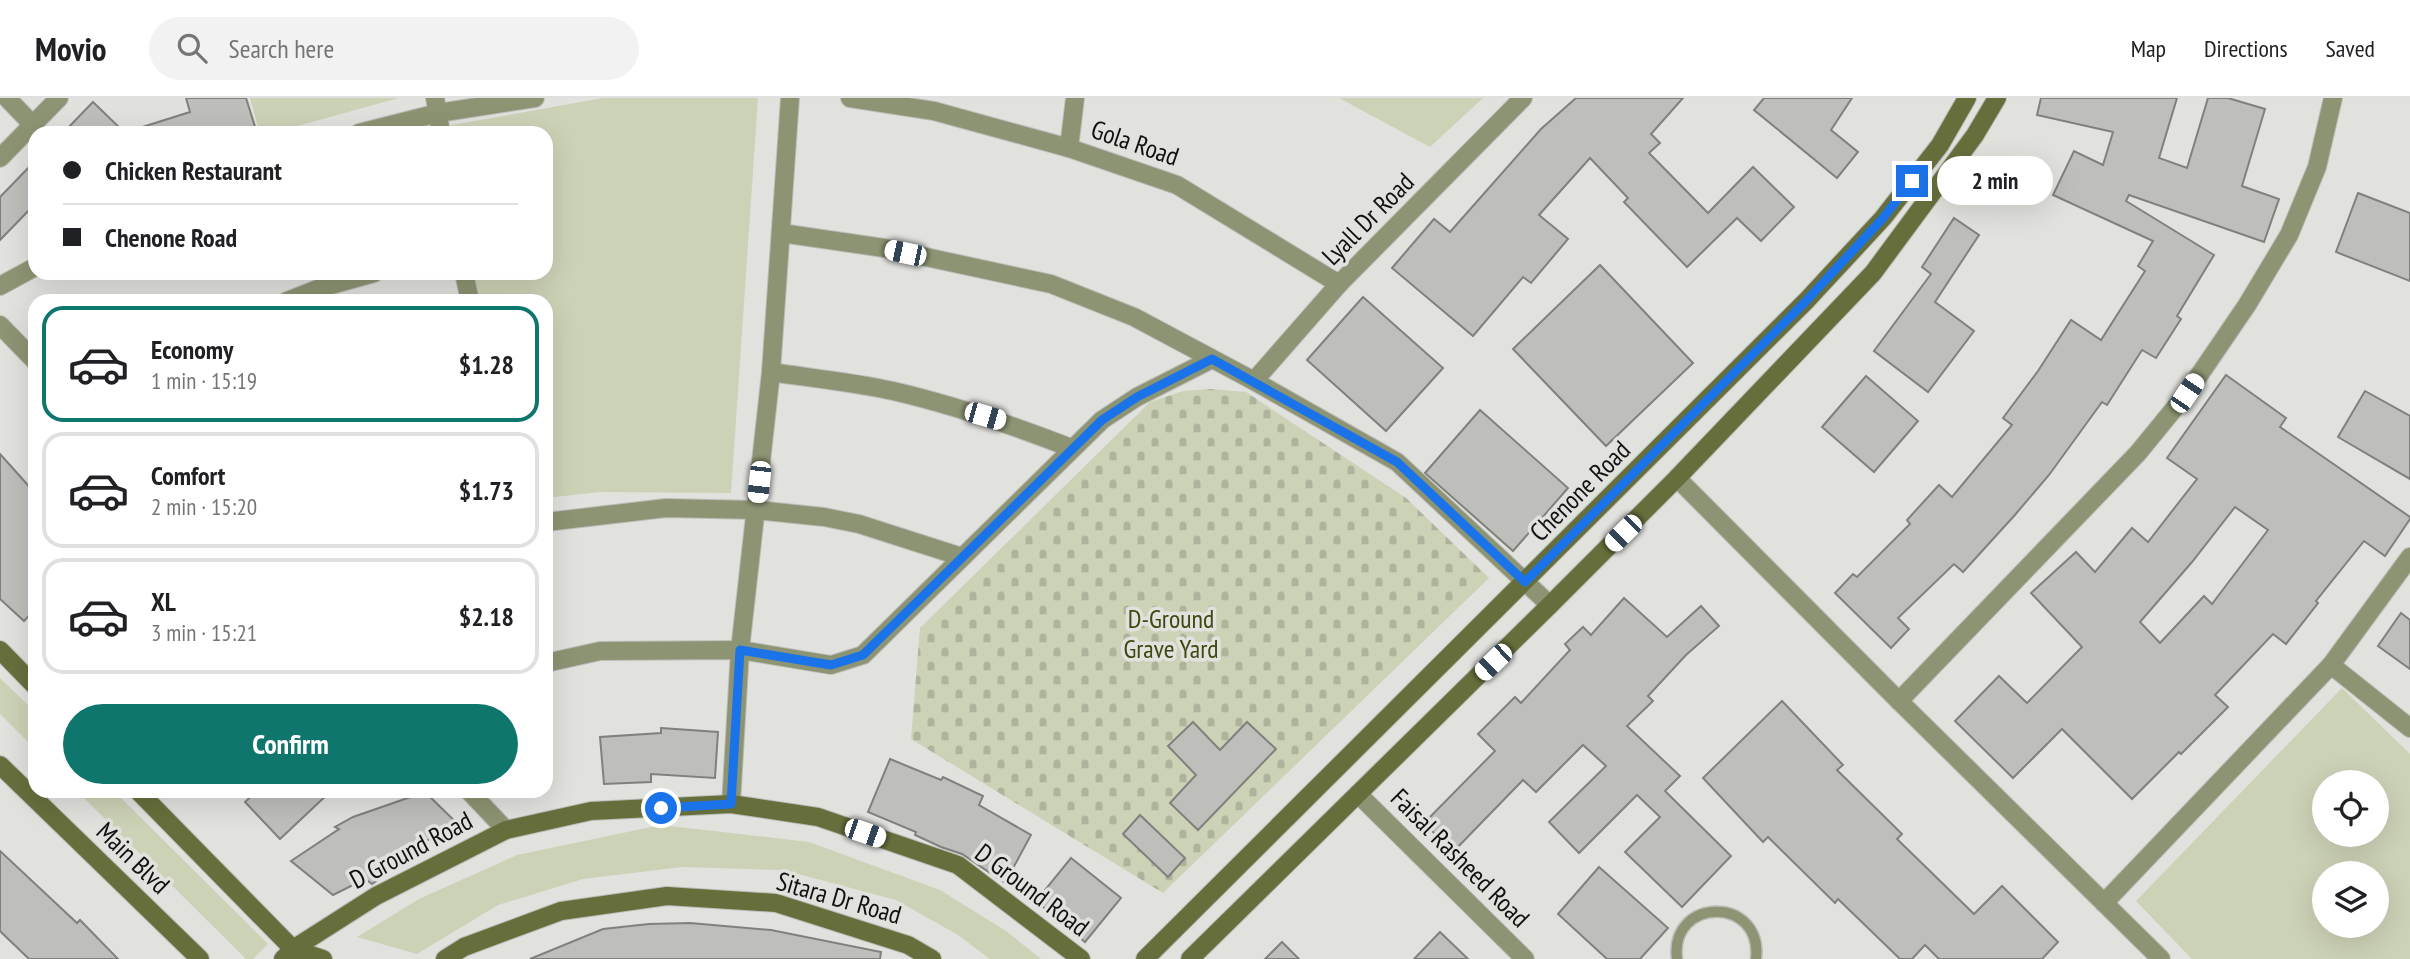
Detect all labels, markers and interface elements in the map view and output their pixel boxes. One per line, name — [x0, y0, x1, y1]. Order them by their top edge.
search box — [149, 17, 639, 80]
text: Movio — [35, 27, 107, 70]
icon: search — [173, 29, 211, 67]
text: Search here — [229, 32, 334, 65]
text: Map — [2131, 33, 2166, 64]
text: Directions — [2204, 33, 2288, 64]
text: Saved — [2326, 33, 2375, 64]
street label: Gola Road — [1087, 112, 1183, 173]
text: Chicken Restaurant — [105, 154, 282, 187]
callout: 2 min — [1937, 156, 2052, 206]
route end — [1896, 165, 1928, 197]
street label: Lyall Dr Road — [1315, 166, 1421, 272]
text: 2 min — [1972, 166, 2018, 195]
text: Chenone Road — [105, 221, 237, 254]
car — [883, 238, 928, 268]
icon: car — [67, 333, 130, 396]
text: Economy — [151, 333, 233, 366]
text: $1.28 — [459, 348, 514, 381]
text: 1 min · 15:19 — [151, 366, 257, 395]
car — [2167, 370, 2208, 416]
car — [962, 400, 1009, 432]
street label: Chenone Road — [1522, 433, 1637, 548]
icon: car — [67, 459, 130, 522]
text: Comfort — [151, 459, 225, 492]
car — [747, 460, 772, 504]
text: $1.73 — [459, 474, 514, 507]
text: 2 min · 15:20 — [151, 492, 257, 521]
car — [1601, 511, 1646, 555]
icon: car — [67, 585, 130, 648]
text: XL — [151, 585, 176, 618]
text: $2.18 — [459, 600, 514, 633]
park label: D-Ground Grave Yard — [1123, 602, 1219, 665]
text: 3 min · 15:21 — [151, 618, 257, 647]
car — [1471, 640, 1516, 684]
button: Confirm — [63, 704, 518, 784]
map controls — [2312, 770, 2389, 938]
button: locate — [2312, 770, 2389, 847]
street label: Faisal Rasheed Road — [1384, 781, 1537, 934]
route start — [645, 792, 677, 824]
street label: D Ground Road — [344, 804, 478, 896]
street label: Main Blvd — [90, 815, 177, 900]
car — [842, 816, 889, 850]
street label: D Ground Road — [969, 836, 1096, 943]
button: layers — [2312, 861, 2389, 938]
street label: Sitara Dr Road — [773, 864, 905, 931]

